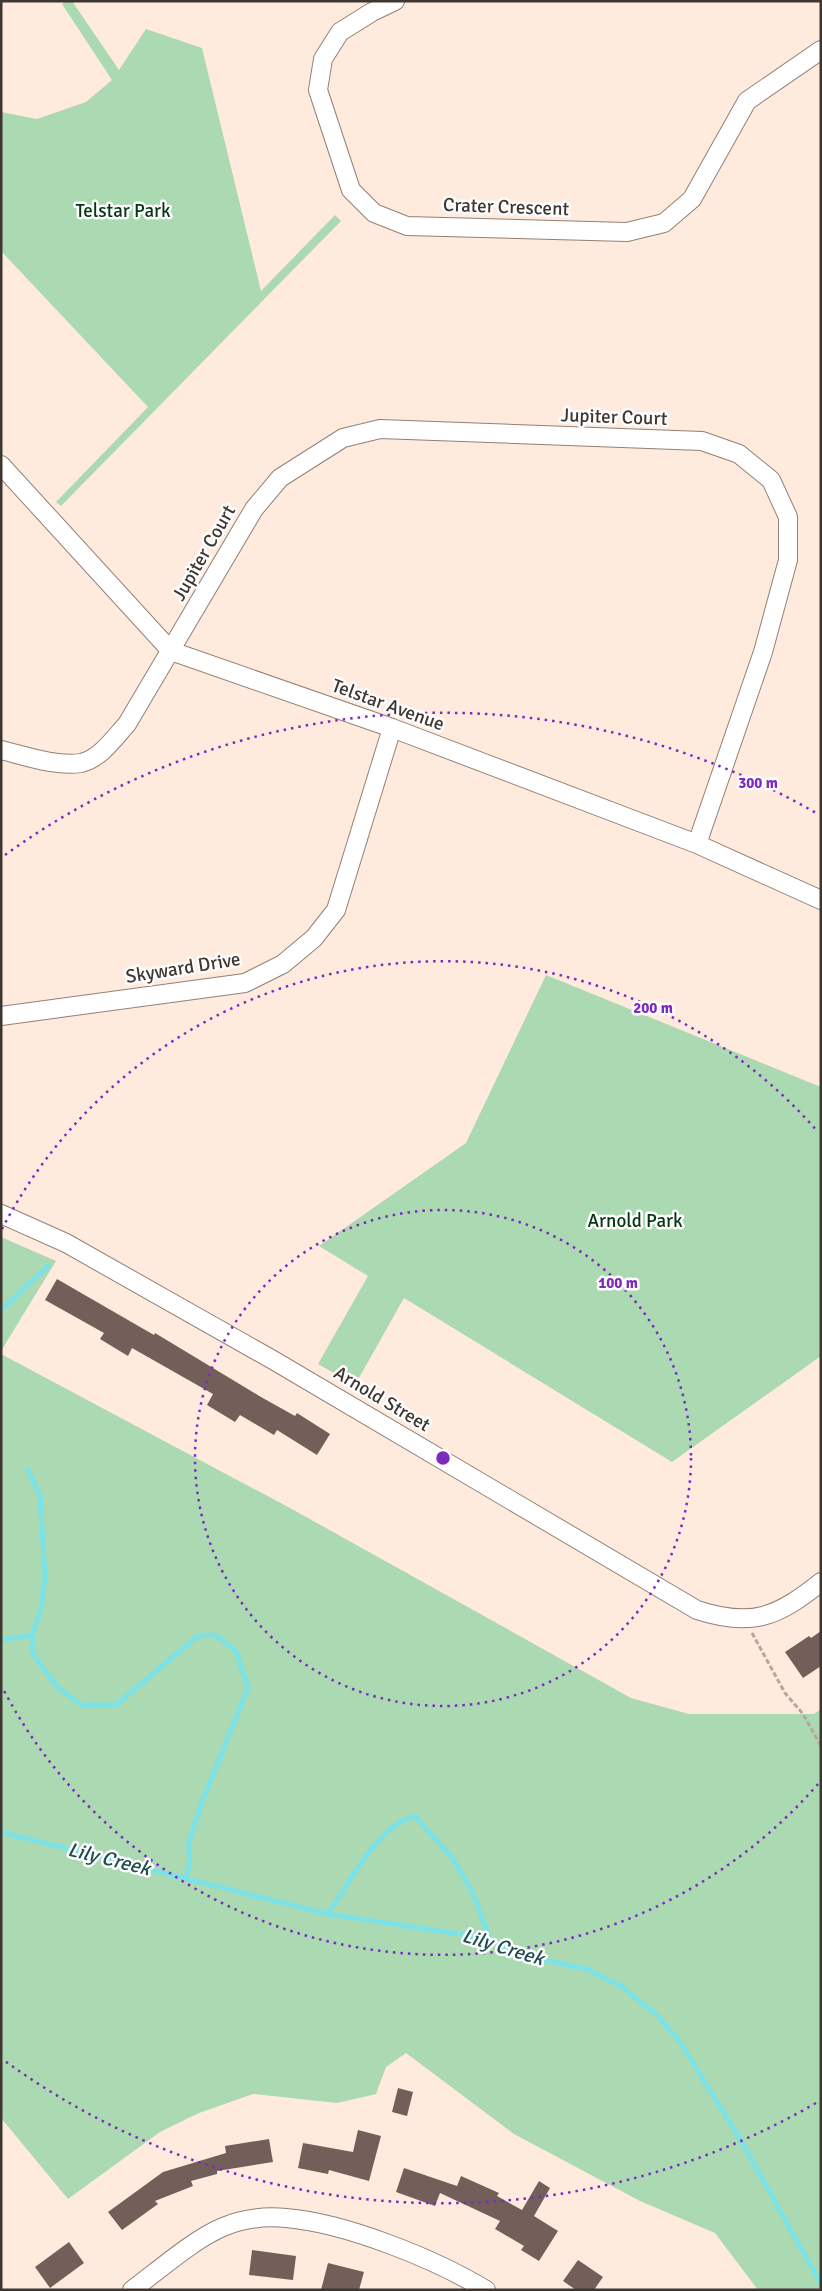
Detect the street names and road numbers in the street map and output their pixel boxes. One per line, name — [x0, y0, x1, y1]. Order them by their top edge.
street label: Crater Crescent — [442, 193, 570, 221]
street label: Jupiter Court — [560, 403, 668, 431]
street label: Jupiter Court — [167, 500, 241, 605]
street label: Telstar Avenue — [328, 674, 448, 736]
street label: Skyward Drive — [124, 947, 242, 989]
street label: Arnold Street — [329, 1361, 435, 1437]

